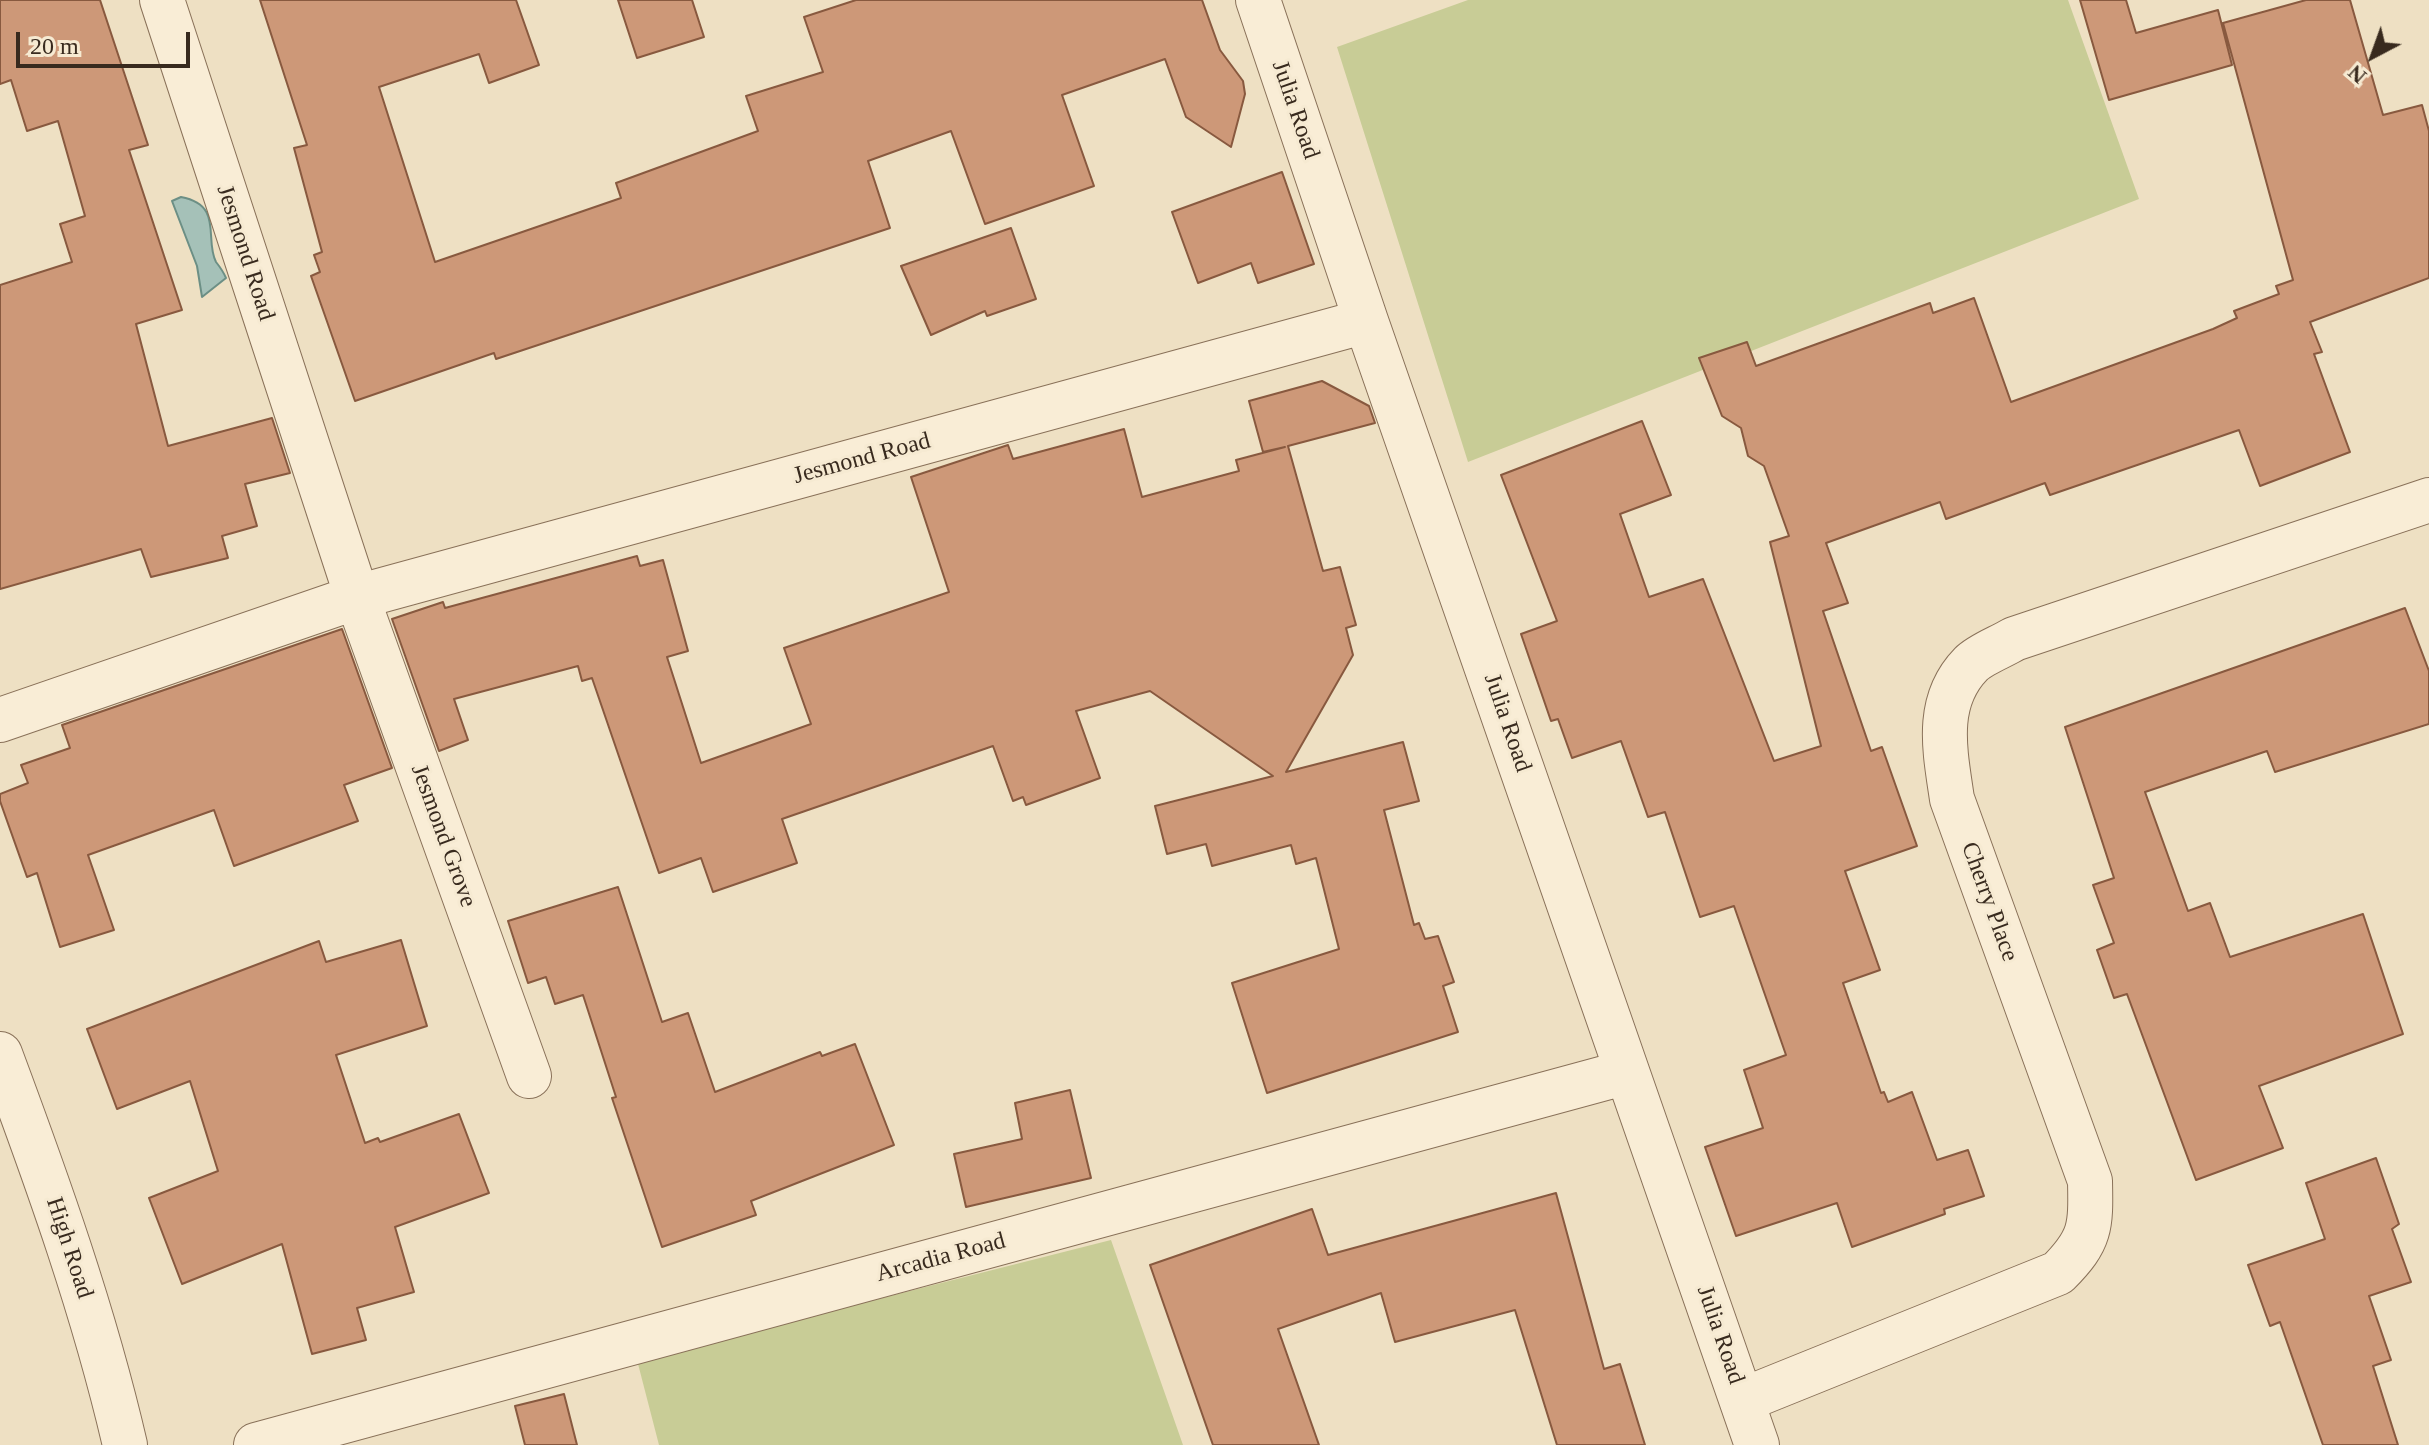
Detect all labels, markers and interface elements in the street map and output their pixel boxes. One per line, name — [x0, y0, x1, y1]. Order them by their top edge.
scale bar — [20, 16, 194, 66]
north arrow — [2333, 16, 2413, 96]
text: 20 m — [30, 33, 79, 59]
street label: Julia Road — [1265, 57, 1325, 163]
text: N — [2343, 60, 2371, 89]
street label: Jesmond Road — [210, 182, 280, 324]
street label: Jesmond Road — [790, 427, 934, 491]
street label: Julia Road — [1477, 670, 1537, 776]
street label: Jesmond Grove — [404, 761, 482, 911]
street label: Cherry Place — [1954, 839, 2024, 965]
street label: High Road — [39, 1194, 99, 1302]
street label: Arcadia Road — [873, 1227, 1009, 1289]
street label: Julia Road — [1690, 1282, 1750, 1388]

